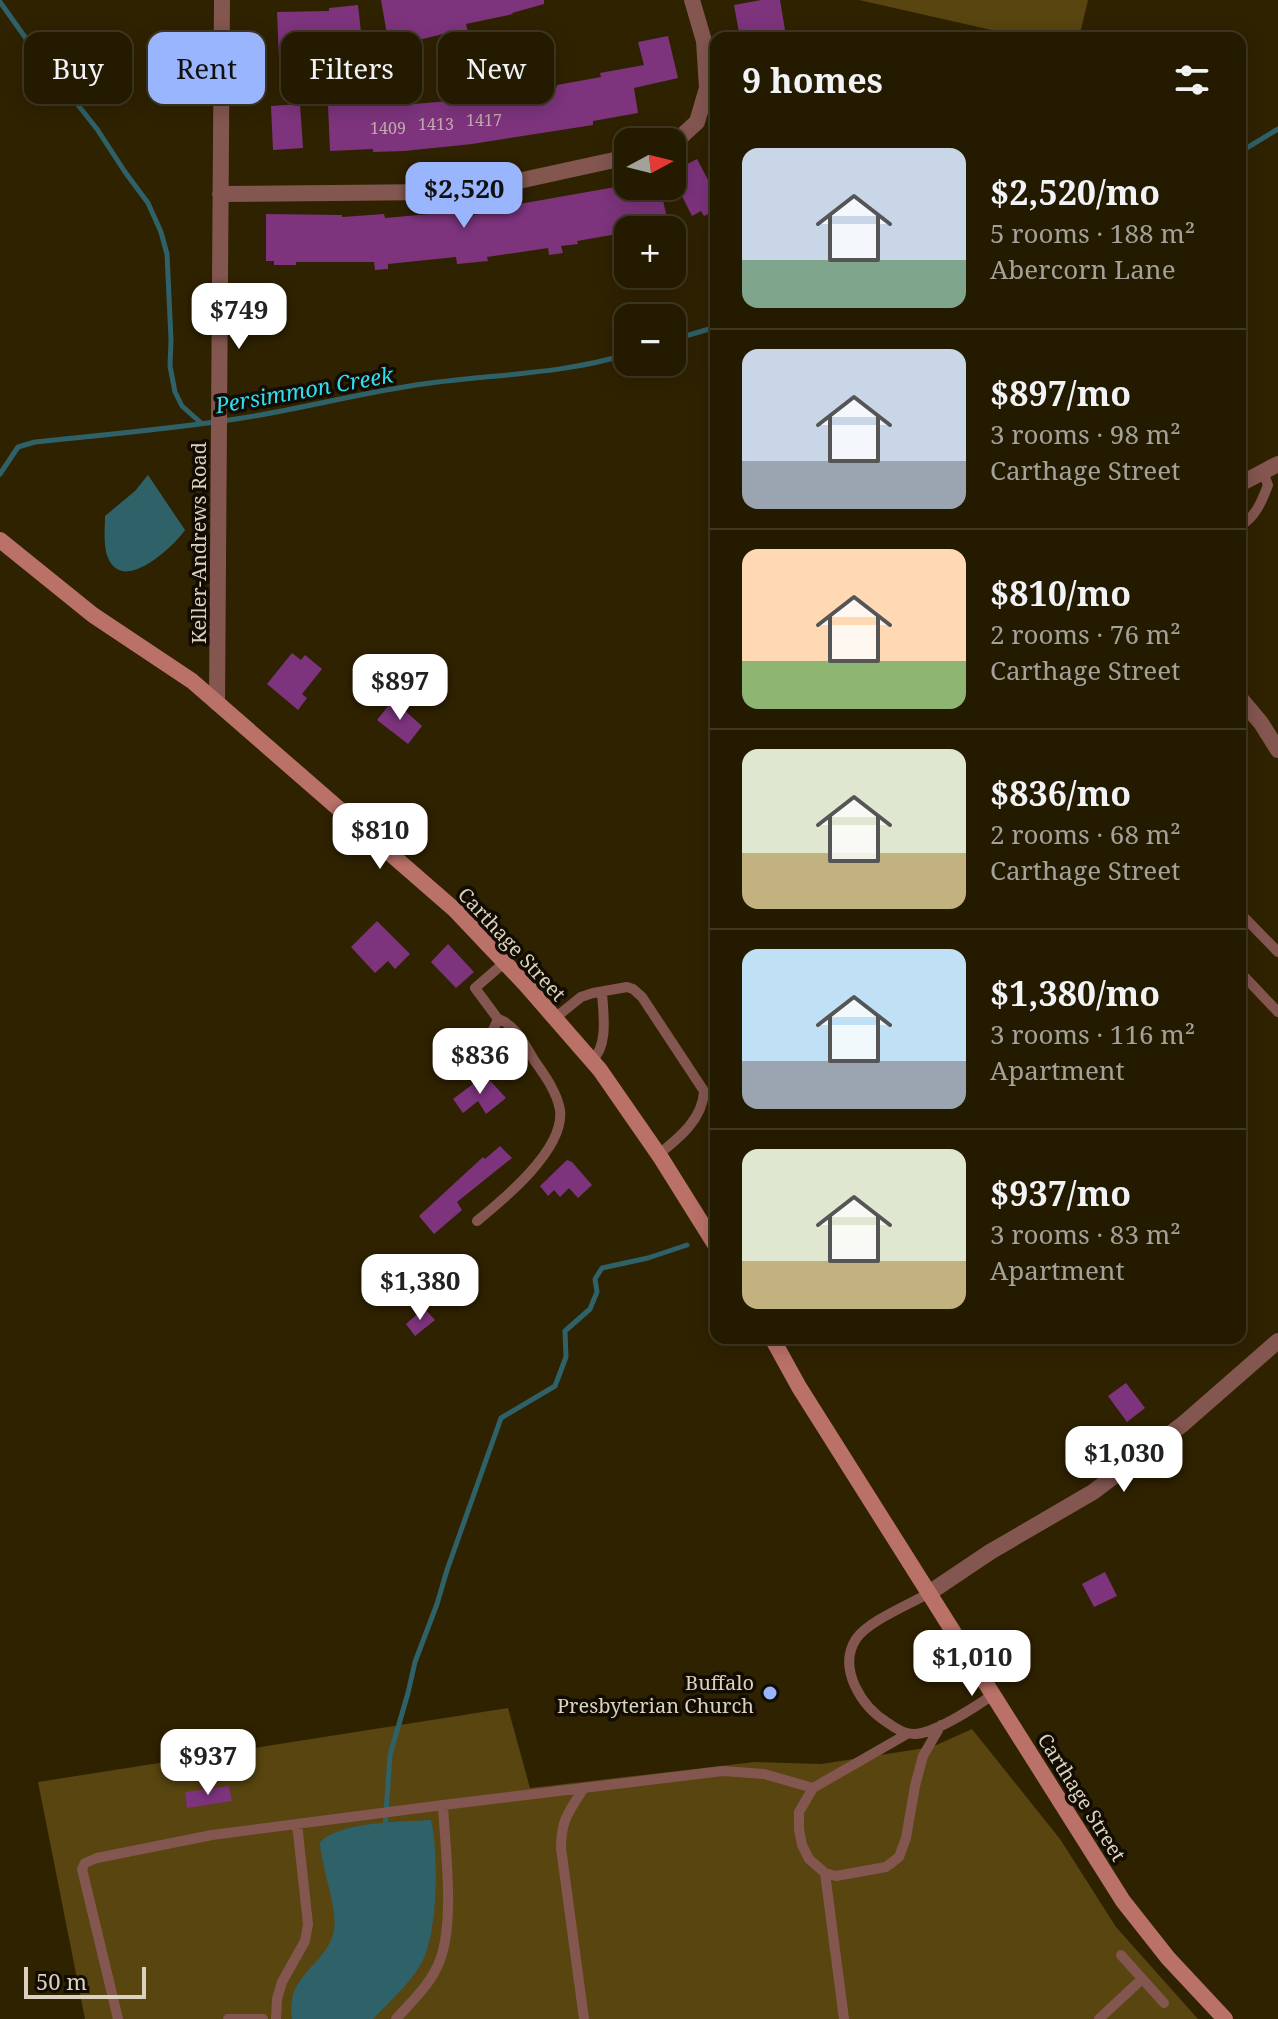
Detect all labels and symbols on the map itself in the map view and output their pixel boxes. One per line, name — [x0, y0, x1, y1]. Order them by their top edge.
house number: 1417 — [466, 109, 502, 131]
house number: 1413 — [418, 113, 454, 135]
house number: 1409 — [370, 117, 406, 139]
north arrow — [614, 128, 686, 200]
pin: $2,520 — [399, 162, 529, 230]
pin: $749 — [192, 283, 286, 351]
water label: Persimmon Creek — [212, 358, 397, 420]
street label: Keller-Andrews Road — [185, 442, 212, 644]
pin: $897 — [353, 654, 447, 722]
pin: $810 — [333, 803, 427, 871]
street label: Carthage Street — [452, 881, 572, 1007]
pin: $836 — [433, 1028, 527, 1096]
pin: $1,380 — [355, 1254, 485, 1322]
pin: $1,030 — [1059, 1426, 1189, 1494]
pin: $1,010 — [907, 1630, 1037, 1698]
place label: Buffalo Presbyterian Church — [557, 1669, 754, 1719]
marker: Buffalo Presbyterian Church — [761, 1684, 779, 1702]
street label: Carthage Street — [1032, 1728, 1132, 1866]
pin: $937 — [161, 1729, 255, 1797]
scale bar — [24, 1963, 146, 1999]

